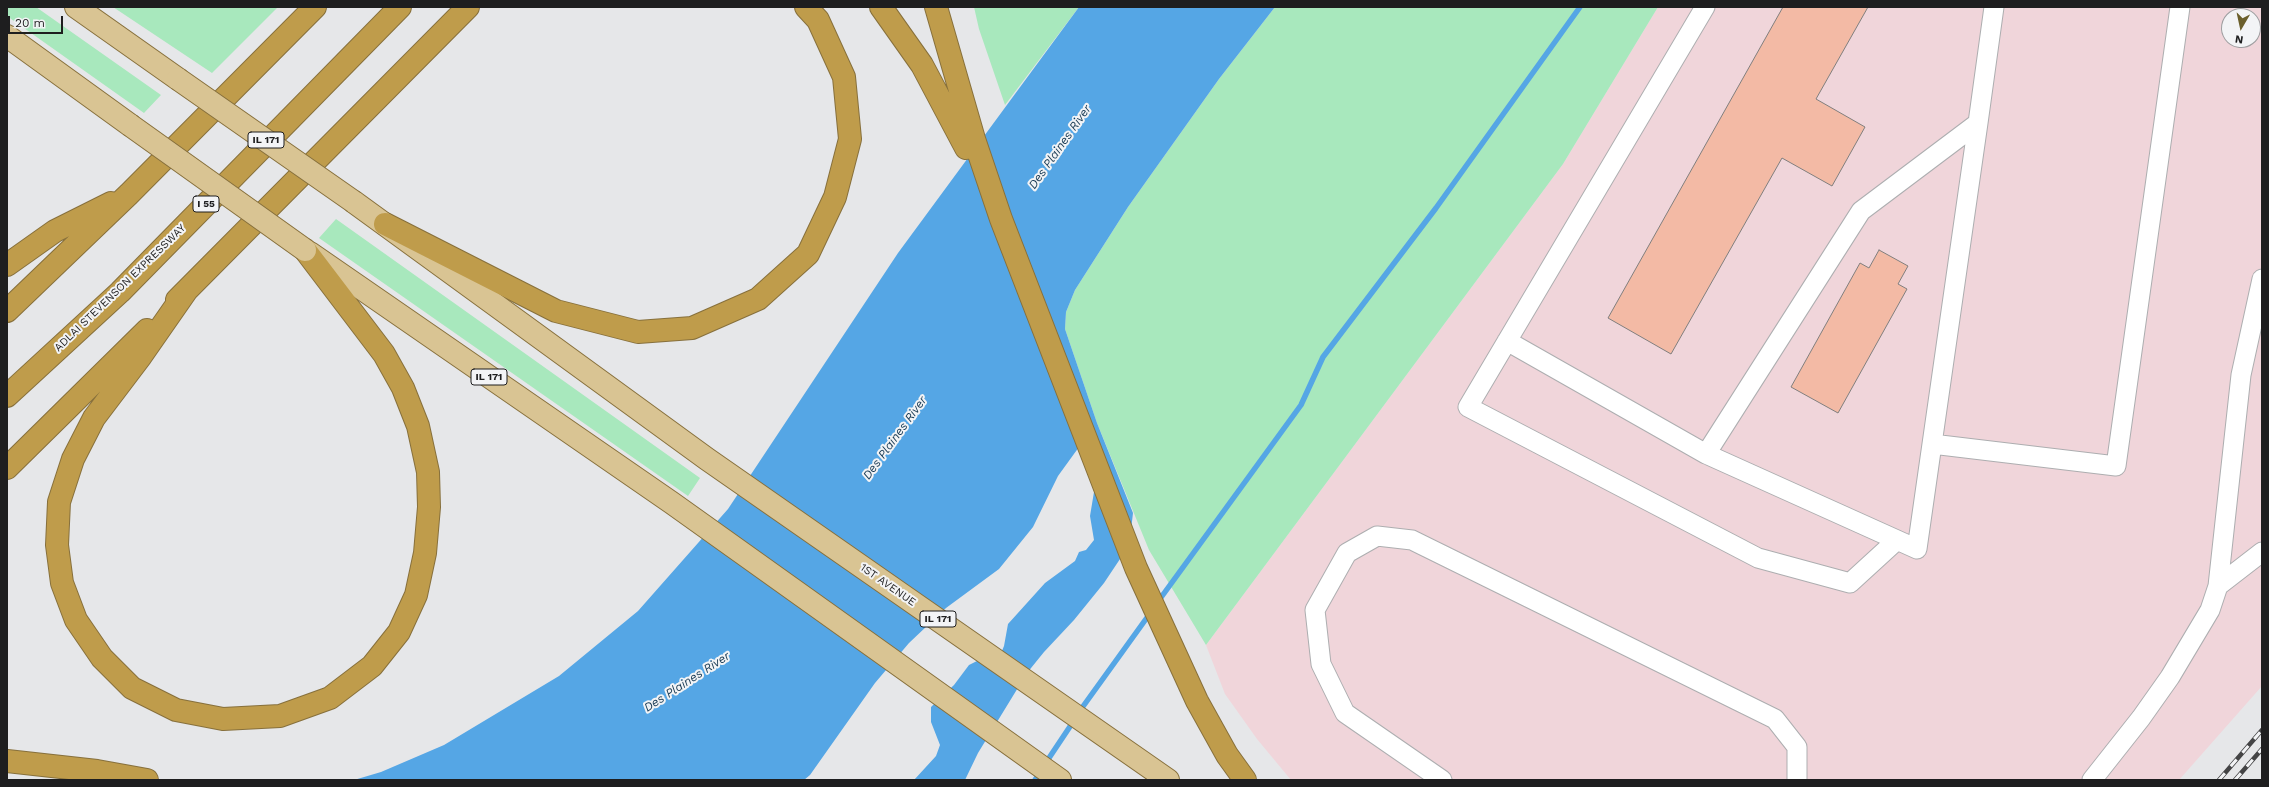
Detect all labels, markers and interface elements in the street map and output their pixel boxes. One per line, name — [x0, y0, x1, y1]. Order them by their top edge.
scale bar — [10, 8, 65, 34]
north arrow — [2221, 8, 2261, 48]
text: 20 m — [15, 16, 45, 30]
text: N — [2234, 32, 2244, 46]
water label: Des Plaines River — [1026, 102, 1094, 192]
road number: IL 171 — [248, 132, 284, 148]
road number: I 55 — [193, 196, 219, 212]
street label: ADLAI STEVENSON EXPRESSWAY — [52, 222, 188, 354]
road number: IL 171 — [471, 369, 507, 385]
water label: Des Plaines River — [860, 394, 930, 482]
street label: 1ST AVENUE — [858, 561, 918, 609]
road number: IL 171 — [920, 611, 956, 627]
water label: Des Plaines River — [641, 649, 733, 715]

